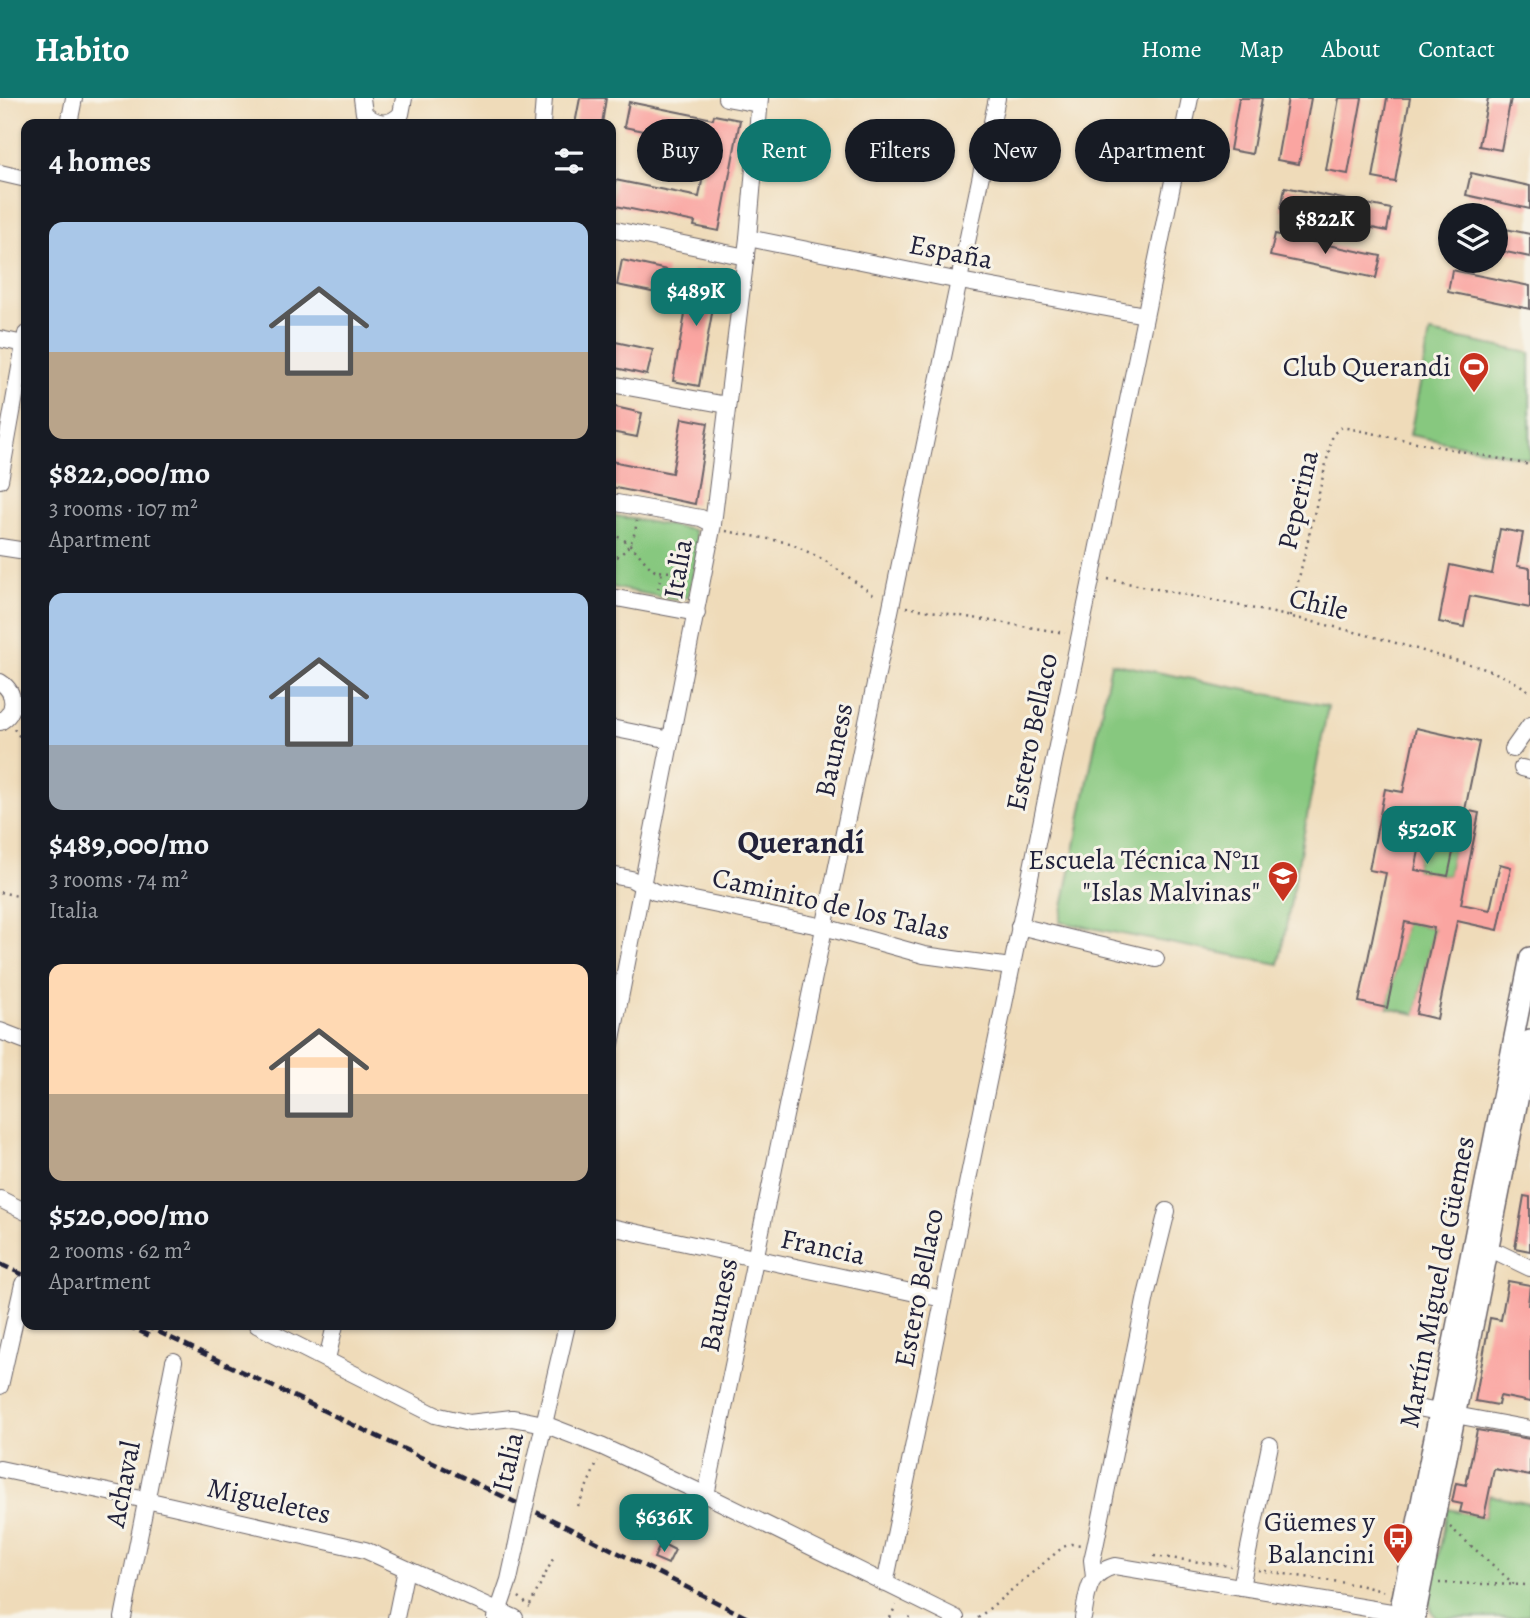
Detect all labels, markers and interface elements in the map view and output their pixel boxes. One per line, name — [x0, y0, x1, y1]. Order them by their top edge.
text: Habito — [35, 27, 130, 72]
text: Home — [1141, 33, 1202, 65]
text: Map — [1240, 33, 1284, 65]
text: About — [1322, 33, 1380, 65]
text: Contact — [1418, 33, 1495, 65]
chip: Buy — [637, 119, 723, 182]
chip: Rent — [737, 119, 831, 182]
chip: Filters — [845, 119, 955, 182]
chip: New — [969, 119, 1061, 182]
chip: Apartment — [1075, 119, 1230, 182]
text: 4 homes — [49, 141, 151, 181]
icon: filters — [550, 142, 588, 180]
pin: $822K — [1276, 197, 1374, 256]
text: $822K — [1295, 203, 1355, 234]
map controls — [1438, 203, 1508, 273]
button: layers — [1438, 203, 1508, 273]
street label: España — [906, 225, 996, 279]
icon: home — [256, 268, 382, 394]
pin: $489K — [647, 268, 745, 328]
text: $489K — [667, 275, 725, 306]
place label: Club Querandi — [1283, 348, 1451, 386]
sports icon: Club Querandi — [1457, 350, 1491, 394]
street label: Peperina — [1268, 446, 1328, 554]
text: $822,000/mo — [49, 453, 210, 493]
text: 3 rooms · 107 m² — [49, 493, 198, 524]
text: Apartment — [49, 524, 151, 555]
street label: Italia — [654, 536, 702, 602]
street label: Chile — [1286, 579, 1352, 629]
icon: home — [256, 639, 382, 765]
street label: Estero Bellaco — [997, 649, 1067, 815]
street label: Bauness — [806, 699, 862, 801]
pin: $520K — [1378, 806, 1476, 866]
text: $520K — [1398, 813, 1456, 844]
district label: Querandí — [738, 820, 864, 864]
text: $489,000/mo — [49, 824, 209, 864]
place label: Escuela Técnica N°11 "Islas Malvinas" — [1028, 841, 1260, 911]
street label: Caminito de los Talas — [709, 858, 953, 950]
school or university icon: Escuela Técnica N°11 "Islas Malvinas" — [1266, 859, 1300, 903]
text: 3 rooms · 74 m² — [49, 864, 188, 895]
text: Italia — [49, 895, 98, 926]
icon: home — [256, 1010, 382, 1136]
street label: Martín Miguel de Güemes — [1390, 1133, 1484, 1431]
text: $520,000/mo — [49, 1195, 209, 1235]
street label: Estero Bellaco — [885, 1206, 953, 1370]
street label: Francia — [777, 1220, 869, 1274]
text: 2 rooms · 62 m² — [49, 1235, 191, 1266]
street label: Bauness — [691, 1254, 747, 1356]
text: Apartment — [49, 1266, 151, 1297]
street label: Italia — [483, 1428, 533, 1496]
street label: Achaval — [96, 1437, 150, 1531]
street label: Migueletes — [204, 1468, 334, 1534]
pin: $636K — [615, 1494, 713, 1554]
text: $636K — [635, 1501, 693, 1532]
place label: Güemes y Balancini — [1264, 1503, 1376, 1573]
bus stop icon: Güemes y Balancini — [1381, 1521, 1415, 1565]

